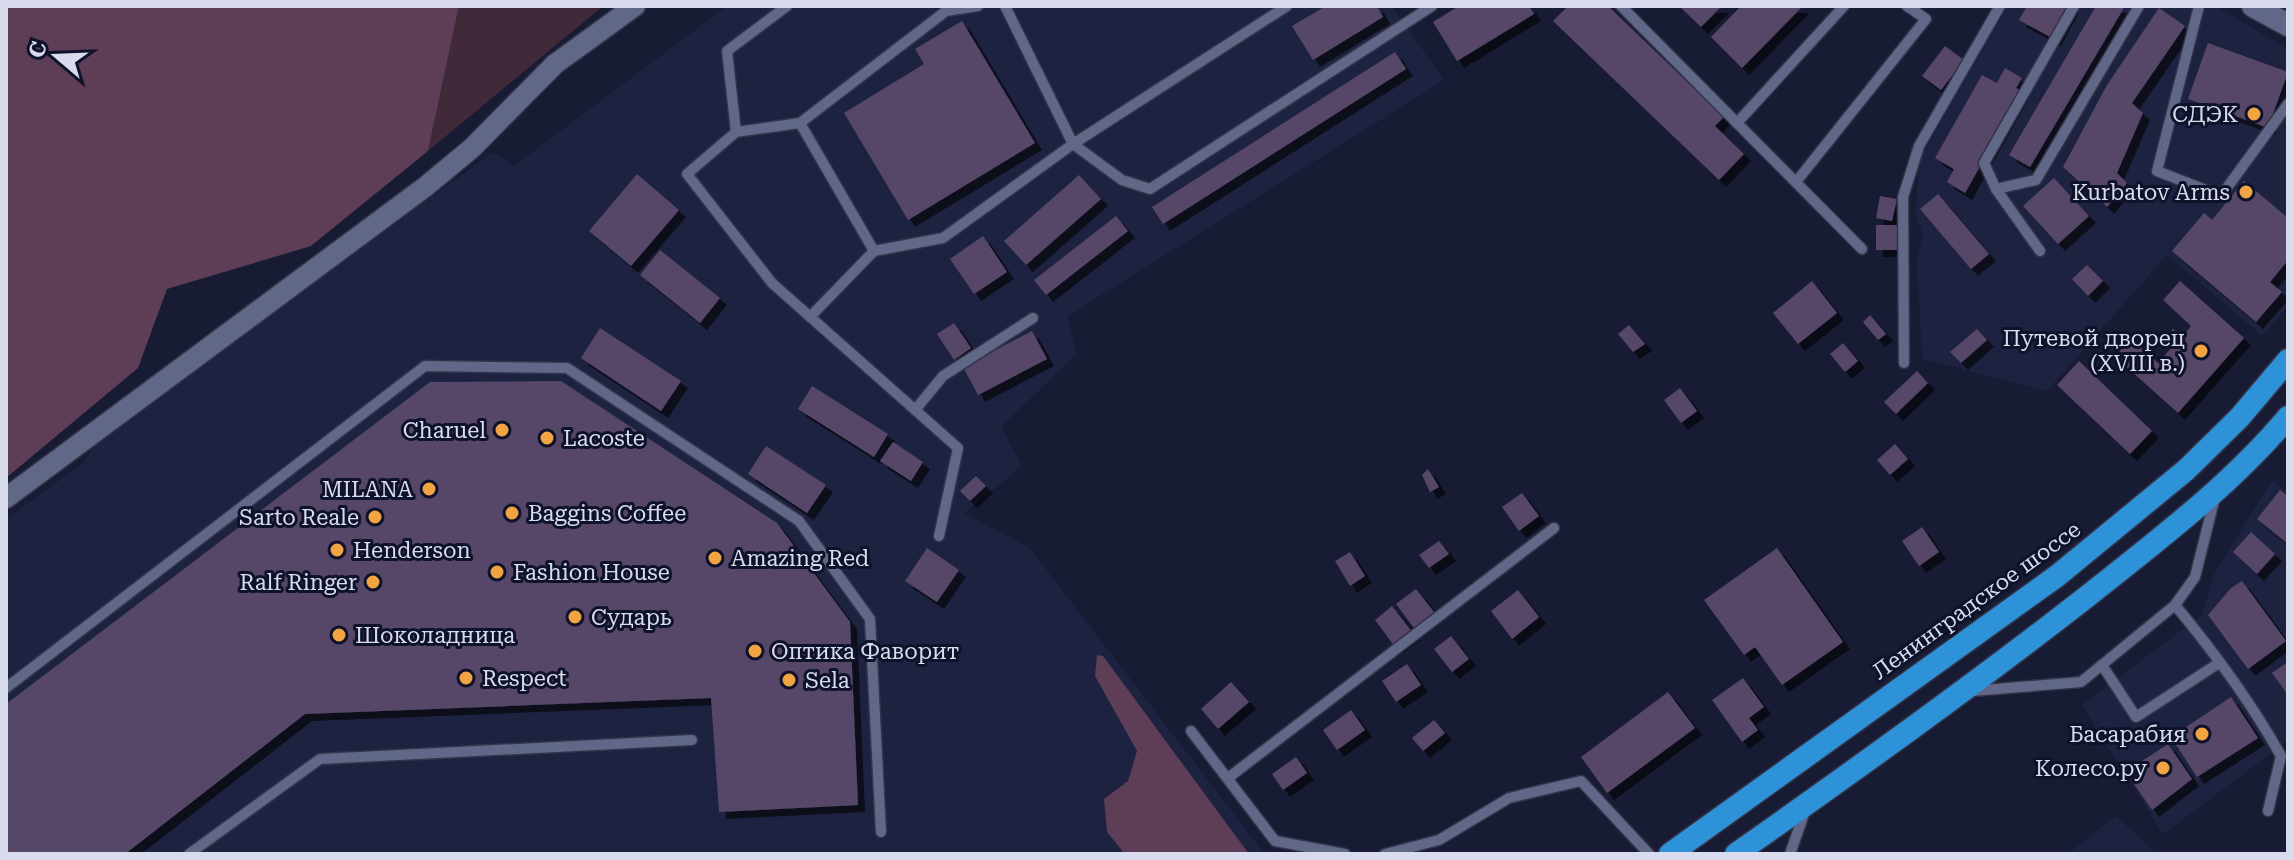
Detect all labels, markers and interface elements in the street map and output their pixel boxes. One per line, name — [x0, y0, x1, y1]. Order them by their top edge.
north arrow — [16, 16, 96, 96]
text: С — [23, 38, 52, 61]
place label: СДЭК — [2172, 102, 2238, 127]
marker: СДЭК — [2245, 105, 2263, 123]
place label: Kurbatov Arms — [2072, 180, 2230, 205]
marker: Kurbatov Arms — [2237, 183, 2255, 201]
place label: Путевой дворец (XVIII в.) — [2003, 326, 2185, 376]
marker: Путевой дворец (XVIII в.) — [2192, 342, 2210, 360]
place label: Charuel — [403, 418, 486, 443]
marker: Charuel — [493, 421, 511, 439]
place label: Lacoste — [563, 426, 645, 451]
marker: Lacoste — [538, 429, 556, 447]
place label: MILANA — [322, 477, 414, 502]
marker: MILANA — [420, 480, 438, 498]
place label: Baggins Coffee — [528, 501, 686, 526]
marker: Baggins Coffee — [503, 504, 521, 522]
place label: Sarto Reale — [239, 505, 359, 530]
marker: Sarto Reale — [366, 508, 384, 526]
street label: Ленинградское шоссе — [1867, 517, 2085, 684]
place label: Henderson — [353, 538, 471, 563]
marker: Henderson — [328, 541, 346, 559]
place label: Amazing Red — [731, 546, 869, 571]
marker: Amazing Red — [706, 549, 724, 567]
place label: Fashion House — [513, 560, 670, 585]
marker: Fashion House — [488, 563, 506, 581]
place label: Ralf Ringer — [240, 570, 357, 595]
marker: Ralf Ringer — [364, 573, 382, 591]
place label: Сударь — [591, 605, 672, 630]
marker: Сударь — [566, 608, 584, 626]
place label: Шоколадница — [355, 623, 515, 648]
marker: Шоколадница — [330, 626, 348, 644]
place label: Оптика Фаворит — [771, 639, 959, 664]
marker: Оптика Фаворит — [746, 642, 764, 660]
place label: Respect — [482, 666, 566, 691]
place label: Sela — [805, 668, 850, 693]
marker: Respect — [457, 669, 475, 687]
marker: Sela — [780, 671, 798, 689]
place label: Басарабия — [2069, 722, 2186, 747]
marker: Басарабия — [2193, 725, 2211, 743]
place label: Колесо.ру — [2035, 756, 2147, 781]
marker: Колесо.ру — [2154, 759, 2172, 777]

